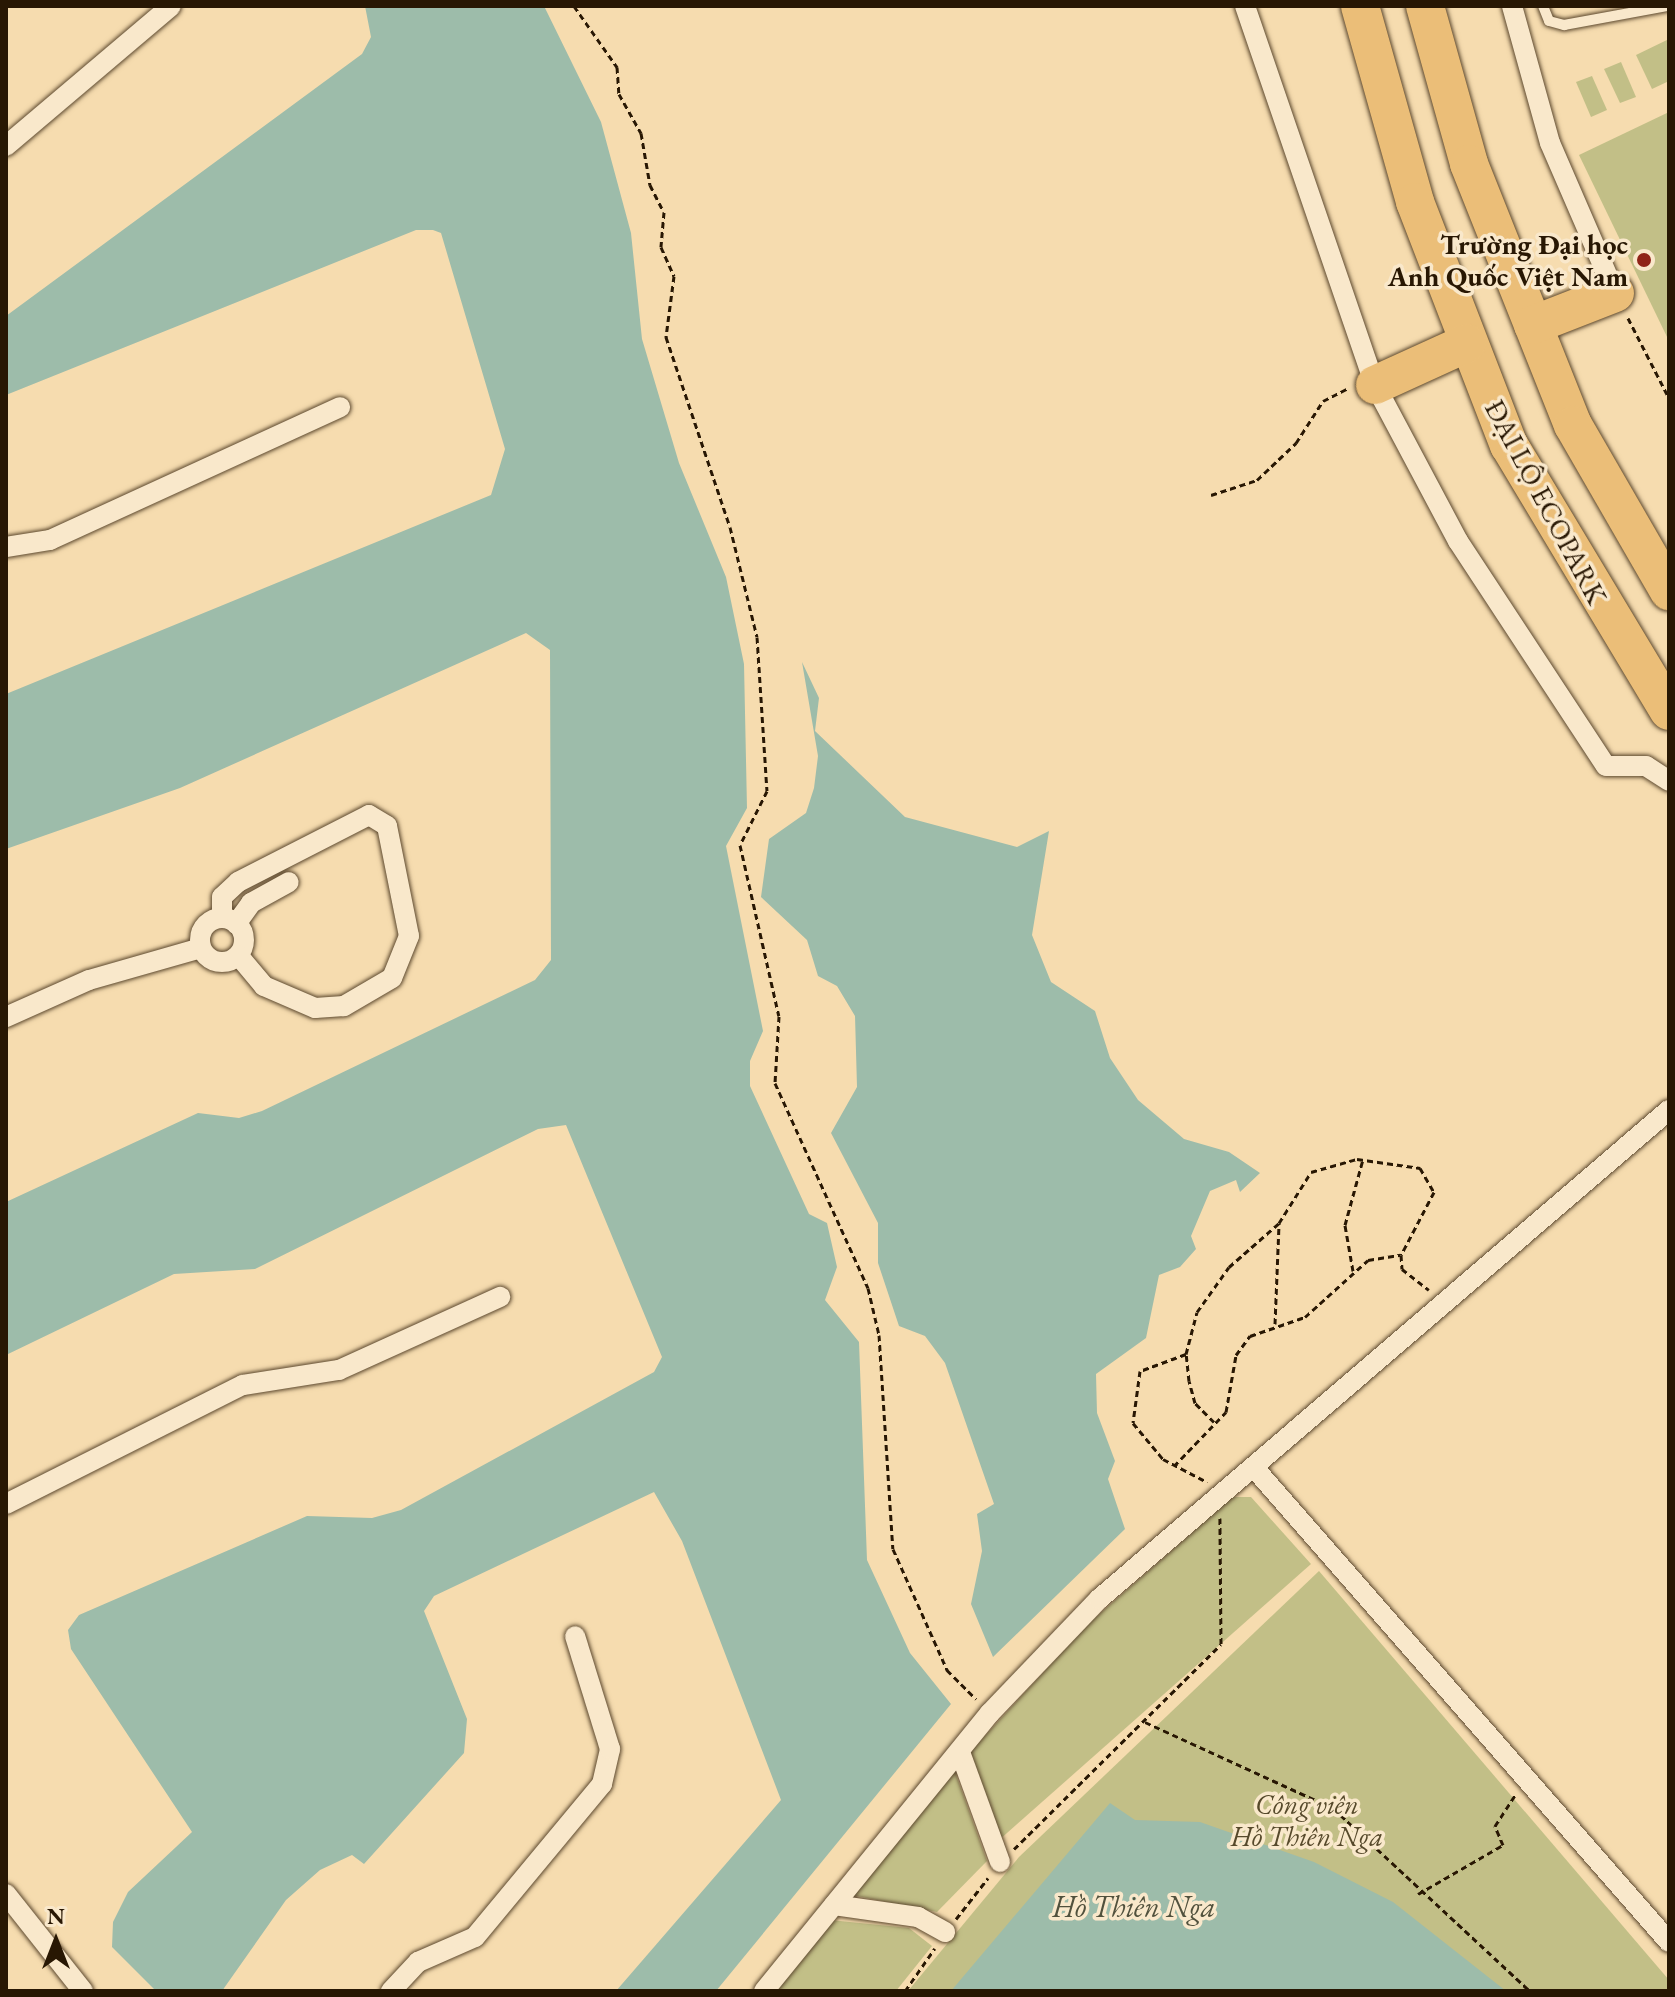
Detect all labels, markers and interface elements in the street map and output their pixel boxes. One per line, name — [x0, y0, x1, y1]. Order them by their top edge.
place label: Trường Đại học Anh Quốc Việt Nam — [1388, 227, 1628, 293]
marker: Trường Đại học Anh Quốc Việt Nam — [1635, 251, 1653, 269]
street label: ĐẠI LỘ ECOPARK — [1478, 394, 1614, 610]
park label: Công viên Hồ Thiên Nga — [1231, 1787, 1383, 1853]
water label: Hồ Thiên Nga — [1052, 1889, 1216, 1925]
north arrow — [16, 1901, 96, 1981]
text: N — [47, 1902, 65, 1931]

